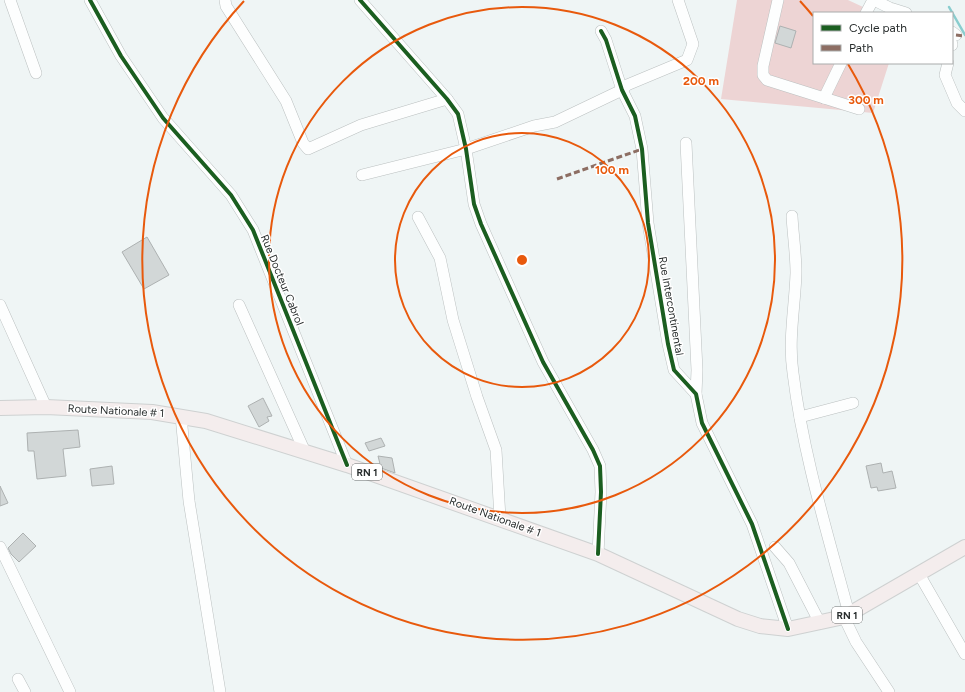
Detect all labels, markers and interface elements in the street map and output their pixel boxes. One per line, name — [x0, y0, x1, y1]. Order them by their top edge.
legend — [813, 12, 953, 64]
text: Cycle path — [849, 21, 907, 35]
text: Path — [849, 41, 873, 55]
text: 200 m — [683, 74, 719, 88]
text: 300 m — [848, 93, 884, 107]
text: 100 m — [595, 163, 629, 177]
street label: Rue Docteur Cabrol — [258, 233, 306, 327]
centre of rings — [515, 253, 529, 267]
street label: Rue Intercontinental — [656, 255, 686, 357]
street label: Route Nationale # 1 — [67, 402, 165, 420]
road number: RN 1 — [352, 464, 382, 480]
street label: Route Nationale # 1 — [447, 494, 543, 540]
road number: RN 1 — [832, 607, 862, 623]

